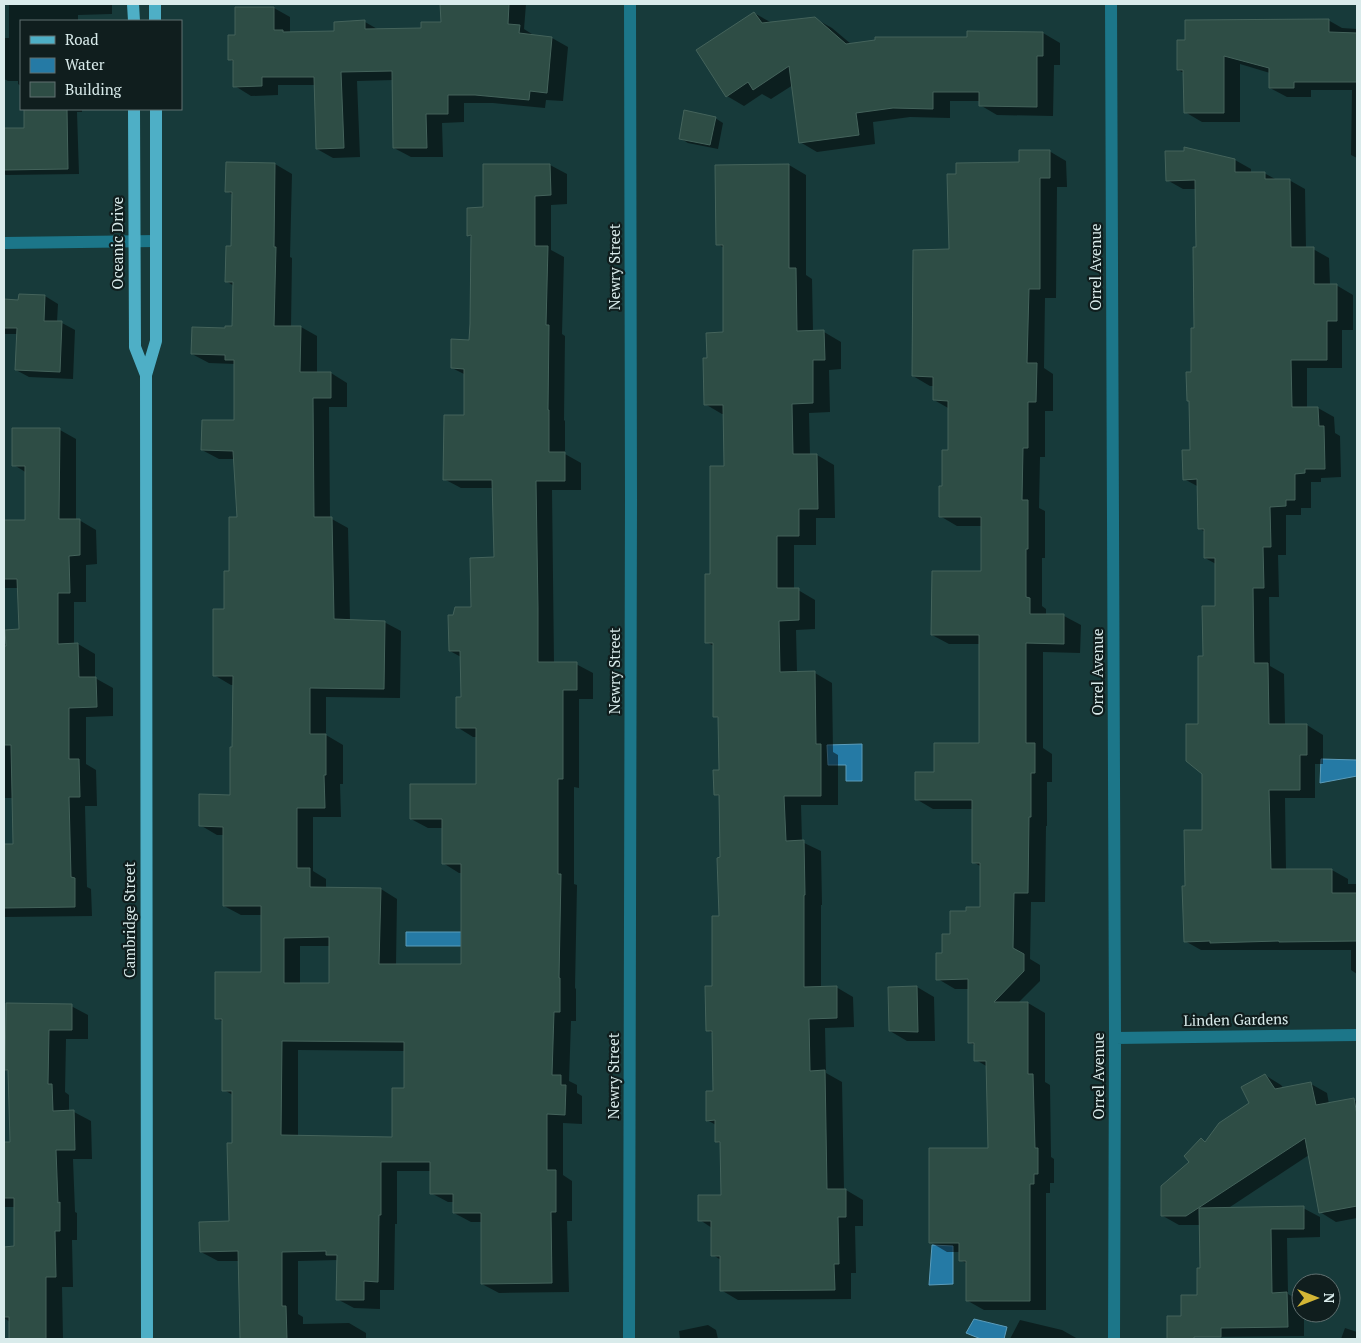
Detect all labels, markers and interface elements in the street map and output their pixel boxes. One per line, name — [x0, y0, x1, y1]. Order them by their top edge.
legend — [20, 20, 182, 110]
text: Road — [65, 29, 98, 49]
text: Water — [65, 54, 105, 74]
text: Building — [65, 79, 123, 99]
street label: Oceanic Drive — [107, 197, 127, 289]
street label: Newry Street — [604, 223, 624, 310]
street label: Orrel Avenue — [1085, 223, 1105, 311]
street label: Newry Street — [604, 627, 624, 714]
street label: Orrel Avenue — [1087, 628, 1107, 716]
street label: Cambridge Street — [119, 862, 139, 978]
street label: Linden Gardens — [1183, 1008, 1289, 1030]
street label: Newry Street — [603, 1032, 623, 1119]
street label: Orrel Avenue — [1088, 1032, 1108, 1120]
north arrow — [1291, 1273, 1341, 1323]
text: N — [1320, 1293, 1339, 1304]

